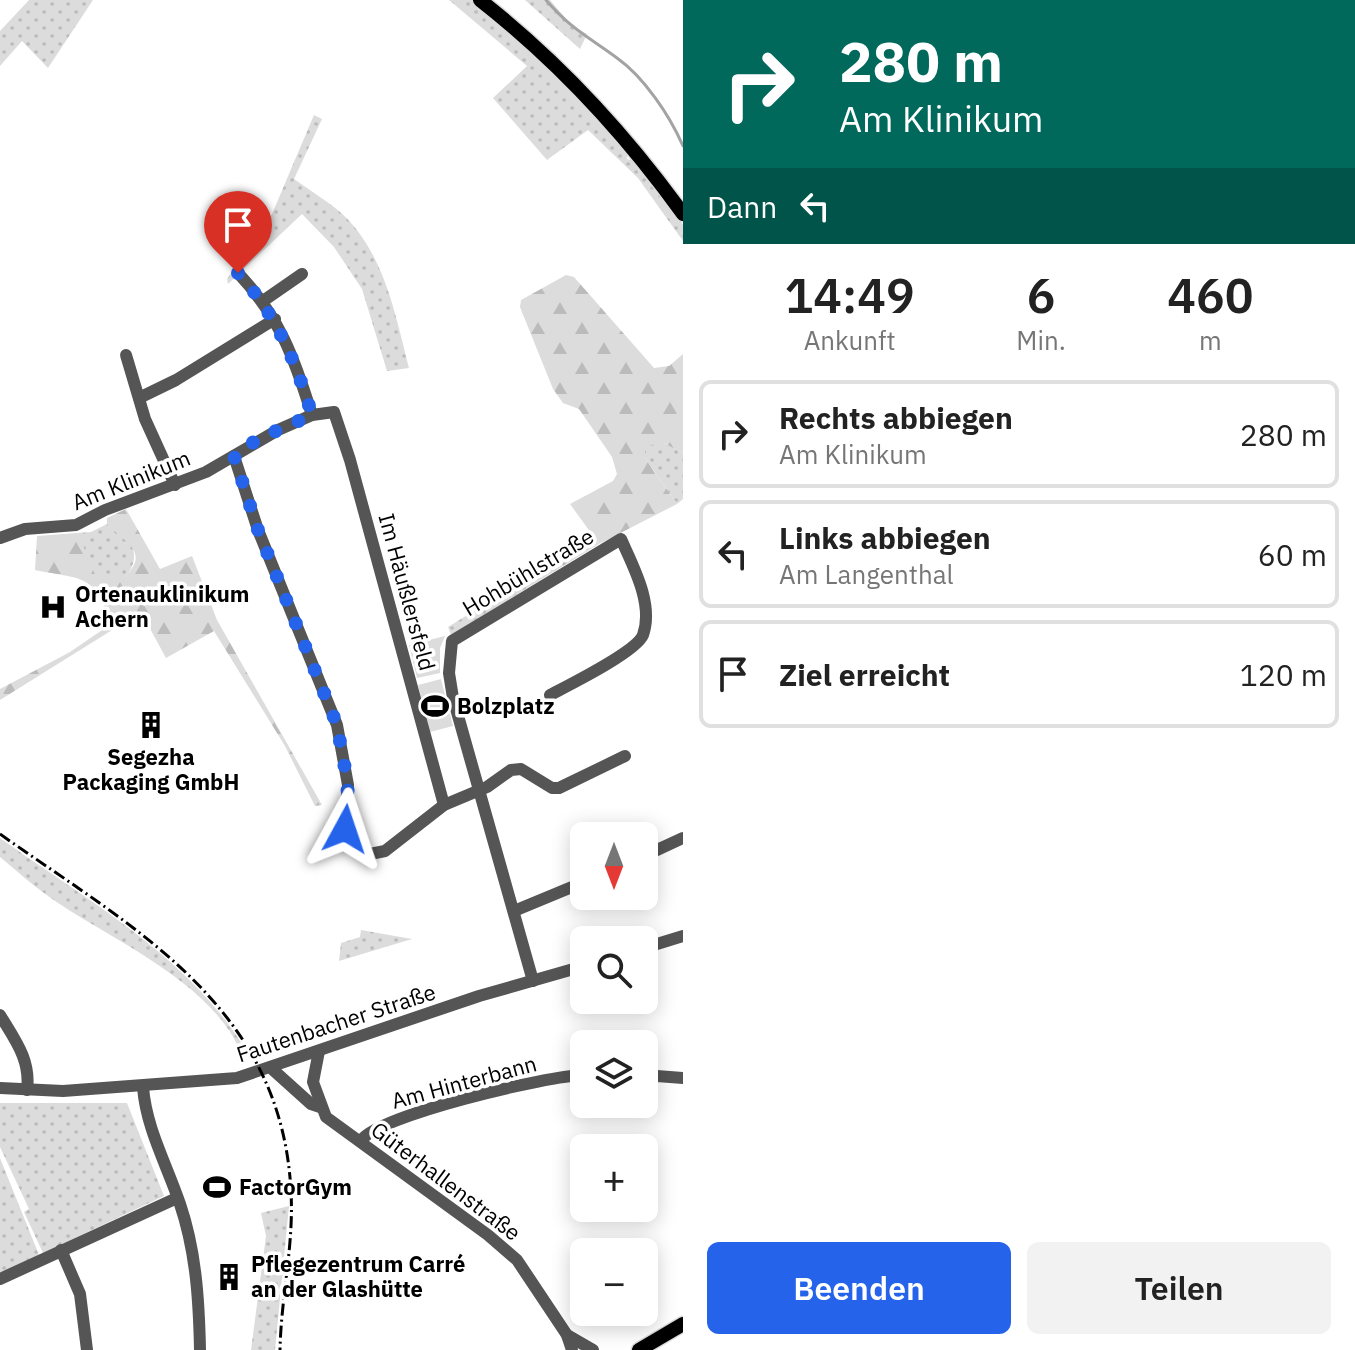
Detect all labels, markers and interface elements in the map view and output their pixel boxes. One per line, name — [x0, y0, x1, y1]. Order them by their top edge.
text: 280 m — [839, 25, 1003, 97]
icon: right — [707, 32, 811, 136]
text: Am Klinikum — [839, 95, 1044, 142]
icon: left — [793, 184, 837, 228]
text: Dann — [707, 187, 777, 226]
pin — [204, 191, 272, 273]
icon: arrive — [216, 203, 260, 247]
text: 14:49 — [784, 264, 915, 326]
text: 6 — [1027, 264, 1055, 326]
text: 460 — [1167, 264, 1254, 326]
text: Ankunft — [804, 323, 896, 357]
text: Min. — [1016, 323, 1066, 357]
text: m — [1199, 323, 1222, 357]
text: Rechts abbiegen — [779, 398, 1013, 437]
icon: right — [711, 412, 755, 456]
text: 280 m — [1240, 415, 1327, 454]
text: Am Klinikum — [779, 437, 927, 471]
street label: Am Klinikum — [67, 443, 194, 516]
street label: Im Häußlersfeld — [373, 510, 442, 674]
text: Links abbiegen — [779, 518, 991, 557]
street label: Hohbühlstraße — [457, 521, 599, 622]
icon: left — [711, 532, 755, 576]
text: 60 m — [1258, 535, 1327, 574]
text: Am Langenthal — [779, 557, 954, 591]
place label: Ortenauklinikum Achern — [75, 579, 249, 633]
hospital icon: Ortenauklinikum Achern — [38, 592, 68, 622]
icon: arrive — [711, 652, 755, 696]
text: Ziel erreicht — [779, 655, 950, 694]
text: 120 m — [1240, 655, 1327, 694]
sports icon: Bolzplatz — [420, 691, 450, 721]
place label: Bolzplatz — [457, 691, 555, 720]
building icon: Segezha Packaging GmbH — [136, 710, 166, 740]
place label: Segezha Packaging GmbH — [63, 742, 239, 796]
position arrow — [303, 787, 387, 871]
north arrow — [570, 822, 658, 910]
map controls — [570, 822, 658, 1326]
button: search — [570, 926, 658, 1014]
street label: Fautenbacher Straße — [233, 977, 439, 1068]
button: layers — [570, 1030, 658, 1118]
street label: Am Hinterbann — [388, 1048, 540, 1115]
street label: Güterhallenstraße — [366, 1115, 527, 1246]
button: + — [570, 1134, 658, 1222]
sports icon: FactorGym — [202, 1172, 232, 1202]
place label: FactorGym — [239, 1172, 352, 1201]
button: − — [570, 1238, 658, 1326]
button: Beenden — [707, 1242, 1011, 1334]
button: Teilen — [1027, 1242, 1331, 1334]
place label: Pflegezentrum Carré an der Glashütte — [251, 1249, 465, 1303]
building icon: Pflegezentrum Carré an der Glashütte — [214, 1262, 244, 1292]

